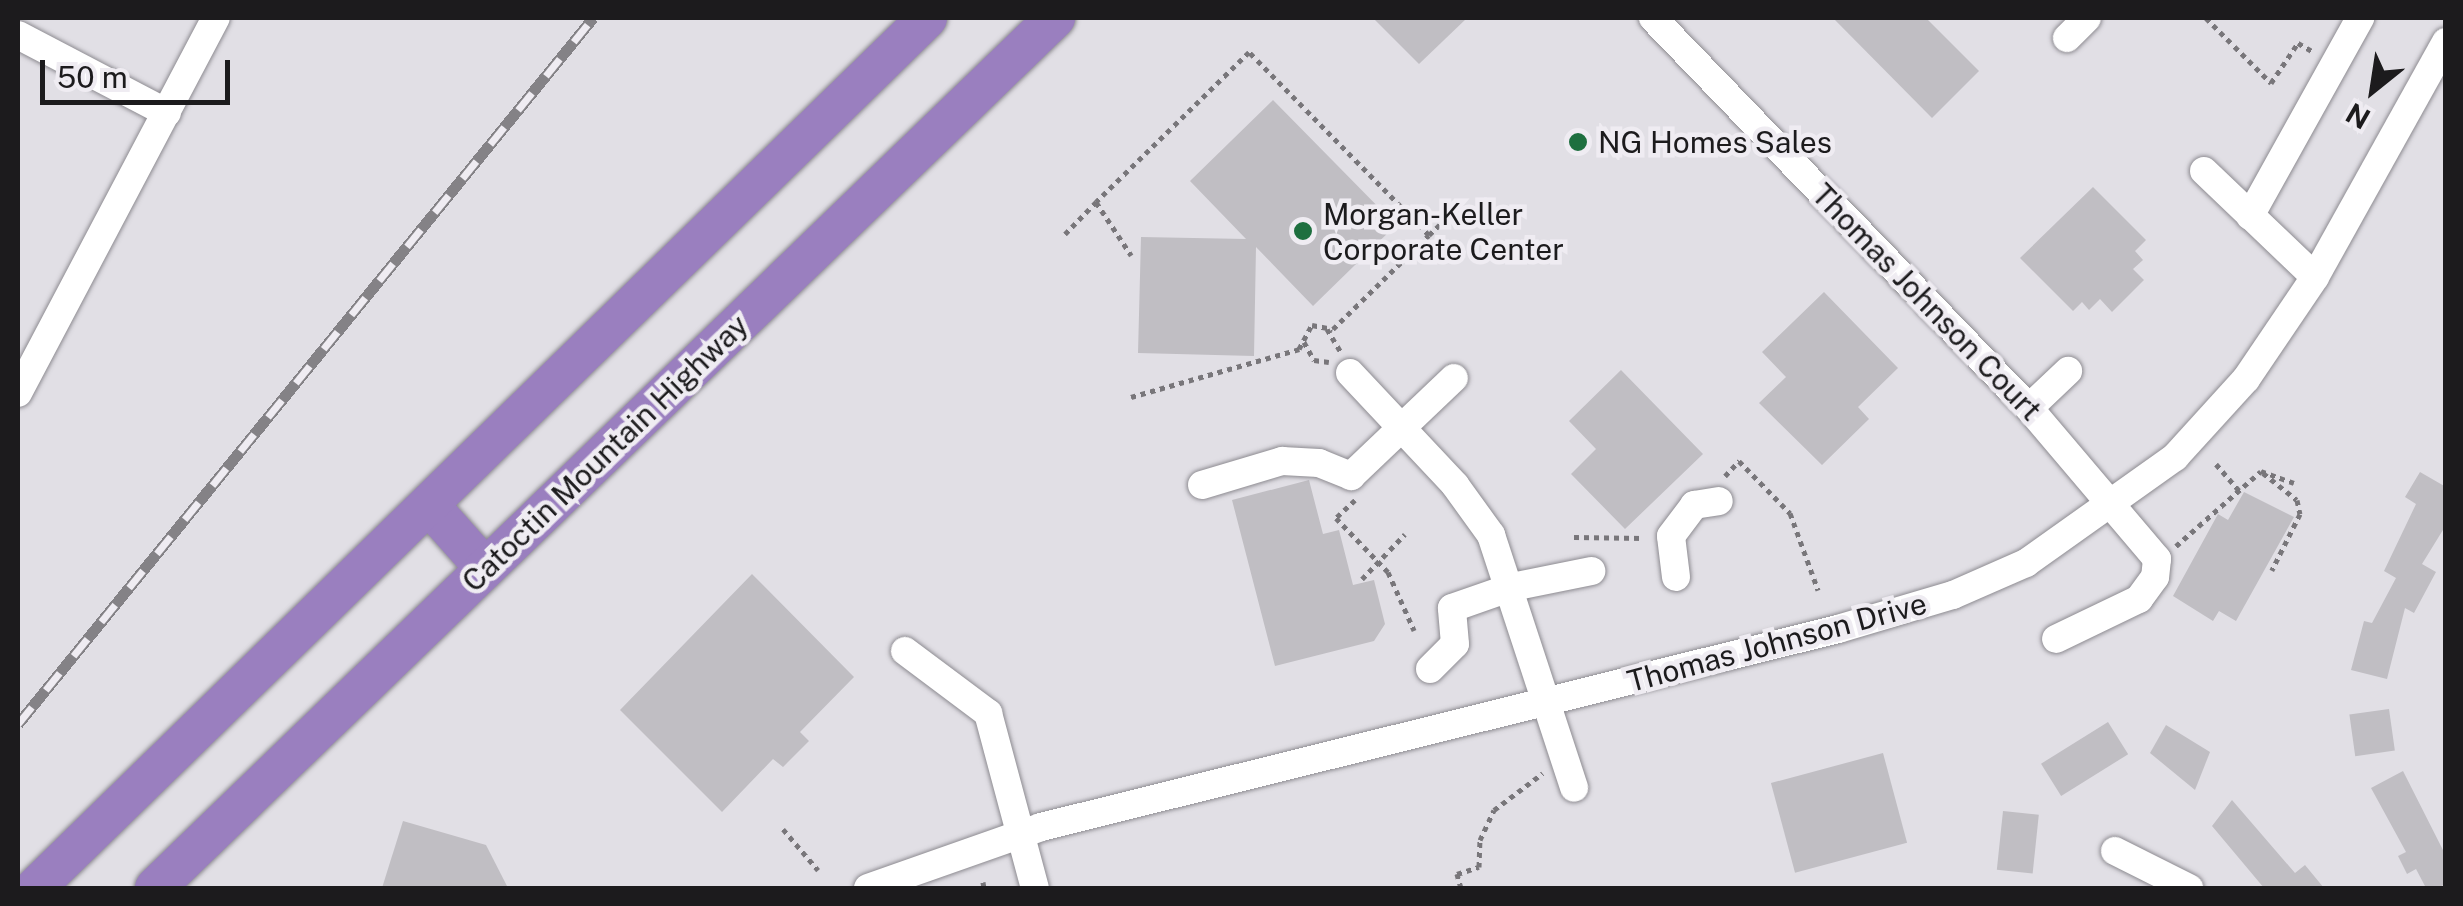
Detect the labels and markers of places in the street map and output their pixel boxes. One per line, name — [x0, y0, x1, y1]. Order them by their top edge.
place label: NG Homes Sales — [1598, 124, 1832, 160]
marker: NG Homes Sales — [1567, 131, 1589, 153]
place label: Morgan-Keller Corporate Center — [1323, 196, 1564, 266]
marker: Morgan-Keller Corporate Center — [1292, 220, 1314, 242]

